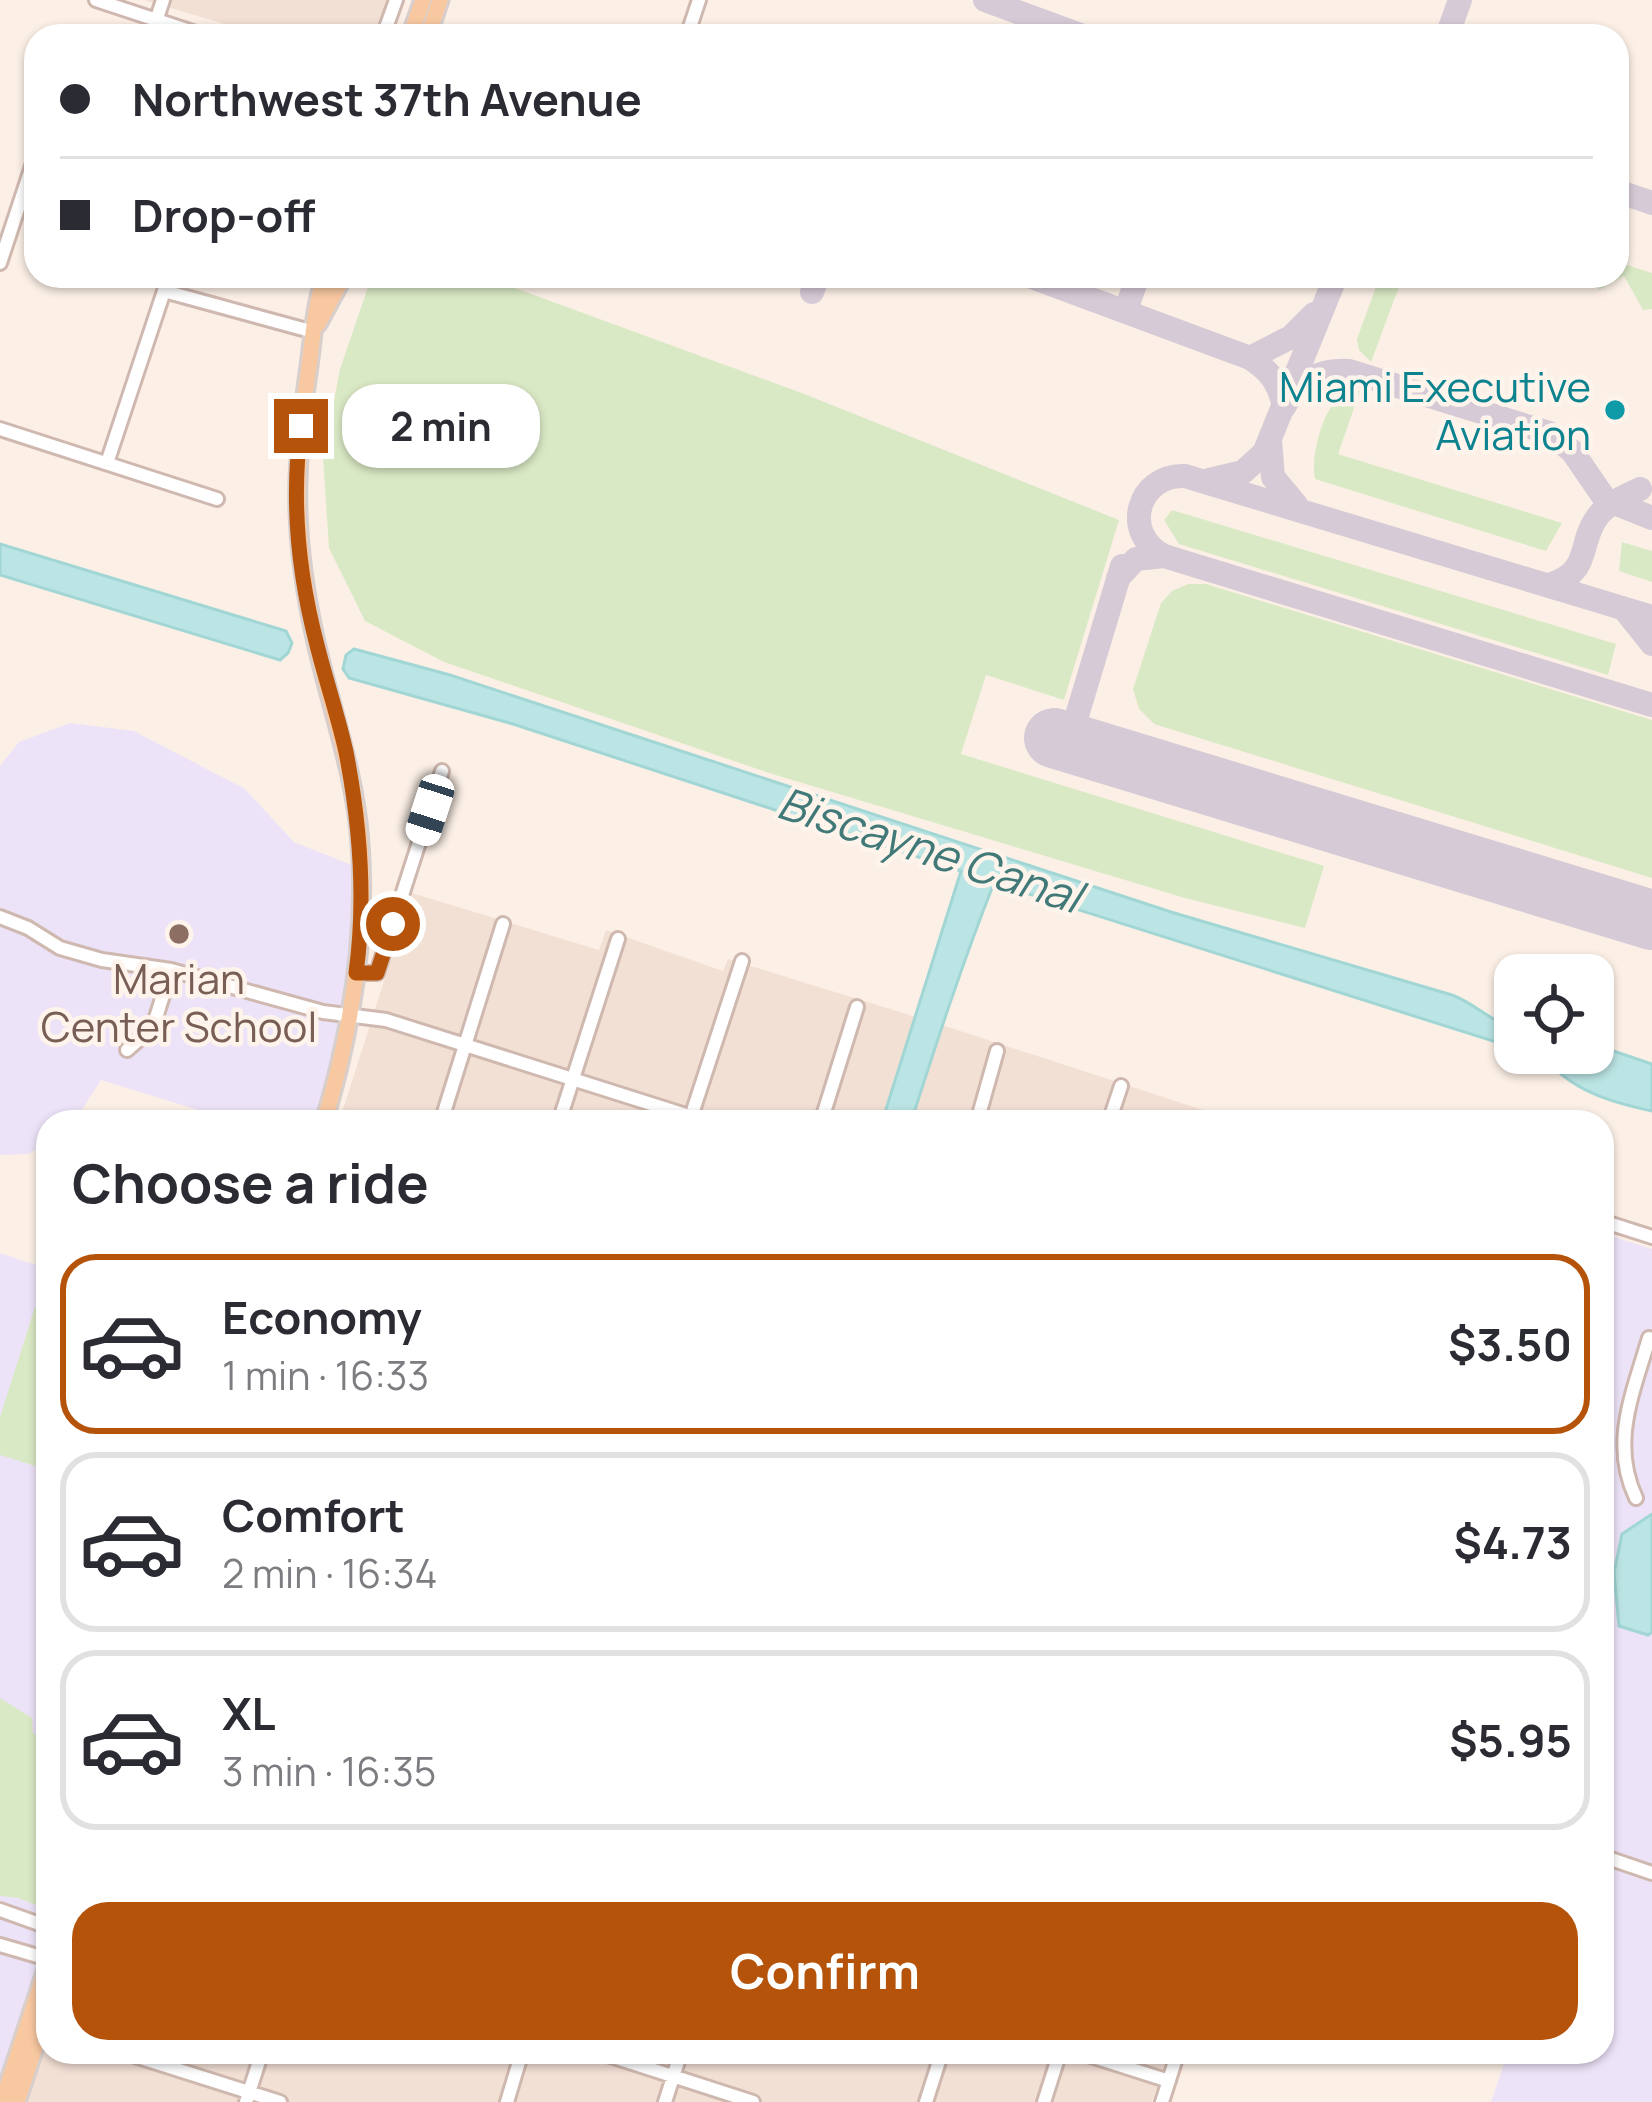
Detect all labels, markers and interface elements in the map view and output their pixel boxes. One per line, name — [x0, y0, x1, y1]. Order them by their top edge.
text: Northwest 37th Avenue — [132, 68, 642, 130]
text: Drop-off — [132, 184, 315, 246]
place label: Miami Executive Aviation — [1279, 357, 1591, 463]
callout: 2 min — [343, 384, 541, 468]
marker: Miami Executive Aviation — [1602, 397, 1628, 423]
route end — [274, 399, 328, 453]
text: 2 min — [390, 399, 492, 453]
car — [402, 770, 458, 850]
water label: Biscayne Canal — [771, 771, 1095, 929]
route start — [366, 897, 420, 951]
marker: Marian Center School — [166, 921, 192, 947]
place label: Marian Center School — [41, 949, 317, 1055]
map controls — [1494, 954, 1614, 1074]
button: locate — [1494, 954, 1614, 1074]
text: Choose a ride — [72, 1145, 429, 1219]
text: Economy — [222, 1286, 422, 1348]
icon: car — [78, 1290, 186, 1398]
text: $3.50 — [1448, 1313, 1572, 1375]
text: 1 min · 16:33 — [222, 1348, 429, 1402]
text: Comfort — [222, 1484, 405, 1546]
icon: car — [78, 1488, 186, 1596]
text: $4.73 — [1453, 1511, 1572, 1573]
text: 2 min · 16:34 — [222, 1546, 437, 1600]
text: XL — [222, 1682, 276, 1744]
icon: car — [78, 1686, 186, 1794]
text: $5.95 — [1449, 1709, 1572, 1771]
text: 3 min · 16:35 — [222, 1744, 436, 1798]
button: Confirm — [72, 1902, 1578, 2040]

